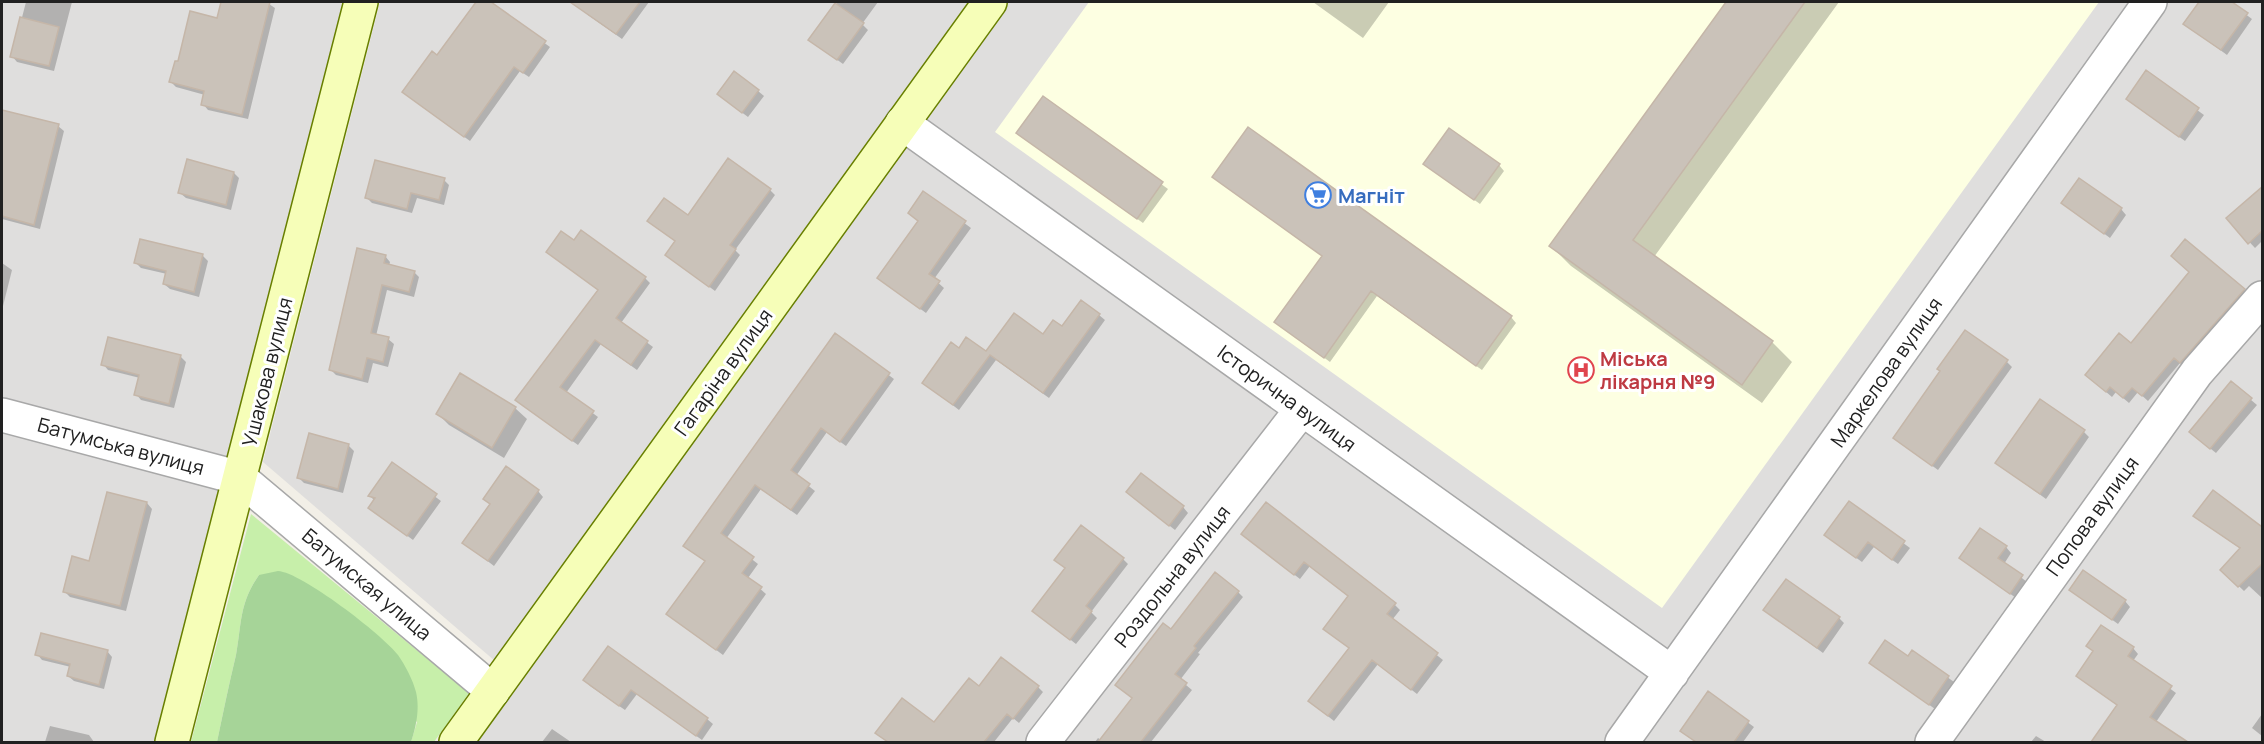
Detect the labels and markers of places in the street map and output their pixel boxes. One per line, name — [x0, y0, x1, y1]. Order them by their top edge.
supermarket icon: Магніт — [1303, 180, 1333, 210]
place label: Магніт — [1338, 182, 1405, 209]
place label: Міська лікарня №9 — [1600, 345, 1716, 395]
hospital icon: Міська лікарня №9 — [1566, 355, 1596, 385]

